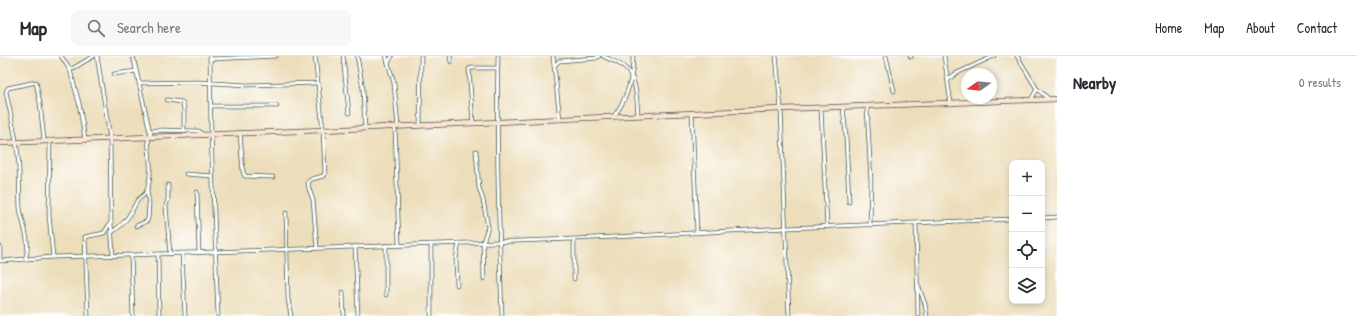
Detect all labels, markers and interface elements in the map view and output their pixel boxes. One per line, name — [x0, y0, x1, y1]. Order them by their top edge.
search box — [71, 10, 351, 46]
text: Map — [20, 15, 47, 41]
icon: search — [85, 17, 107, 39]
text: Search here — [117, 17, 181, 38]
text: Home — [1155, 18, 1182, 37]
text: Map — [1204, 18, 1224, 37]
text: About — [1246, 18, 1275, 37]
text: Contact — [1297, 18, 1337, 37]
north arrow — [961, 68, 997, 104]
text: Nearby — [1073, 71, 1116, 94]
text: 0 results — [1299, 73, 1341, 91]
map controls — [1009, 160, 1045, 304]
button: + — [1009, 160, 1045, 196]
button: − — [1009, 196, 1045, 232]
button: locate — [1009, 232, 1045, 268]
button: layers — [1009, 268, 1045, 304]

